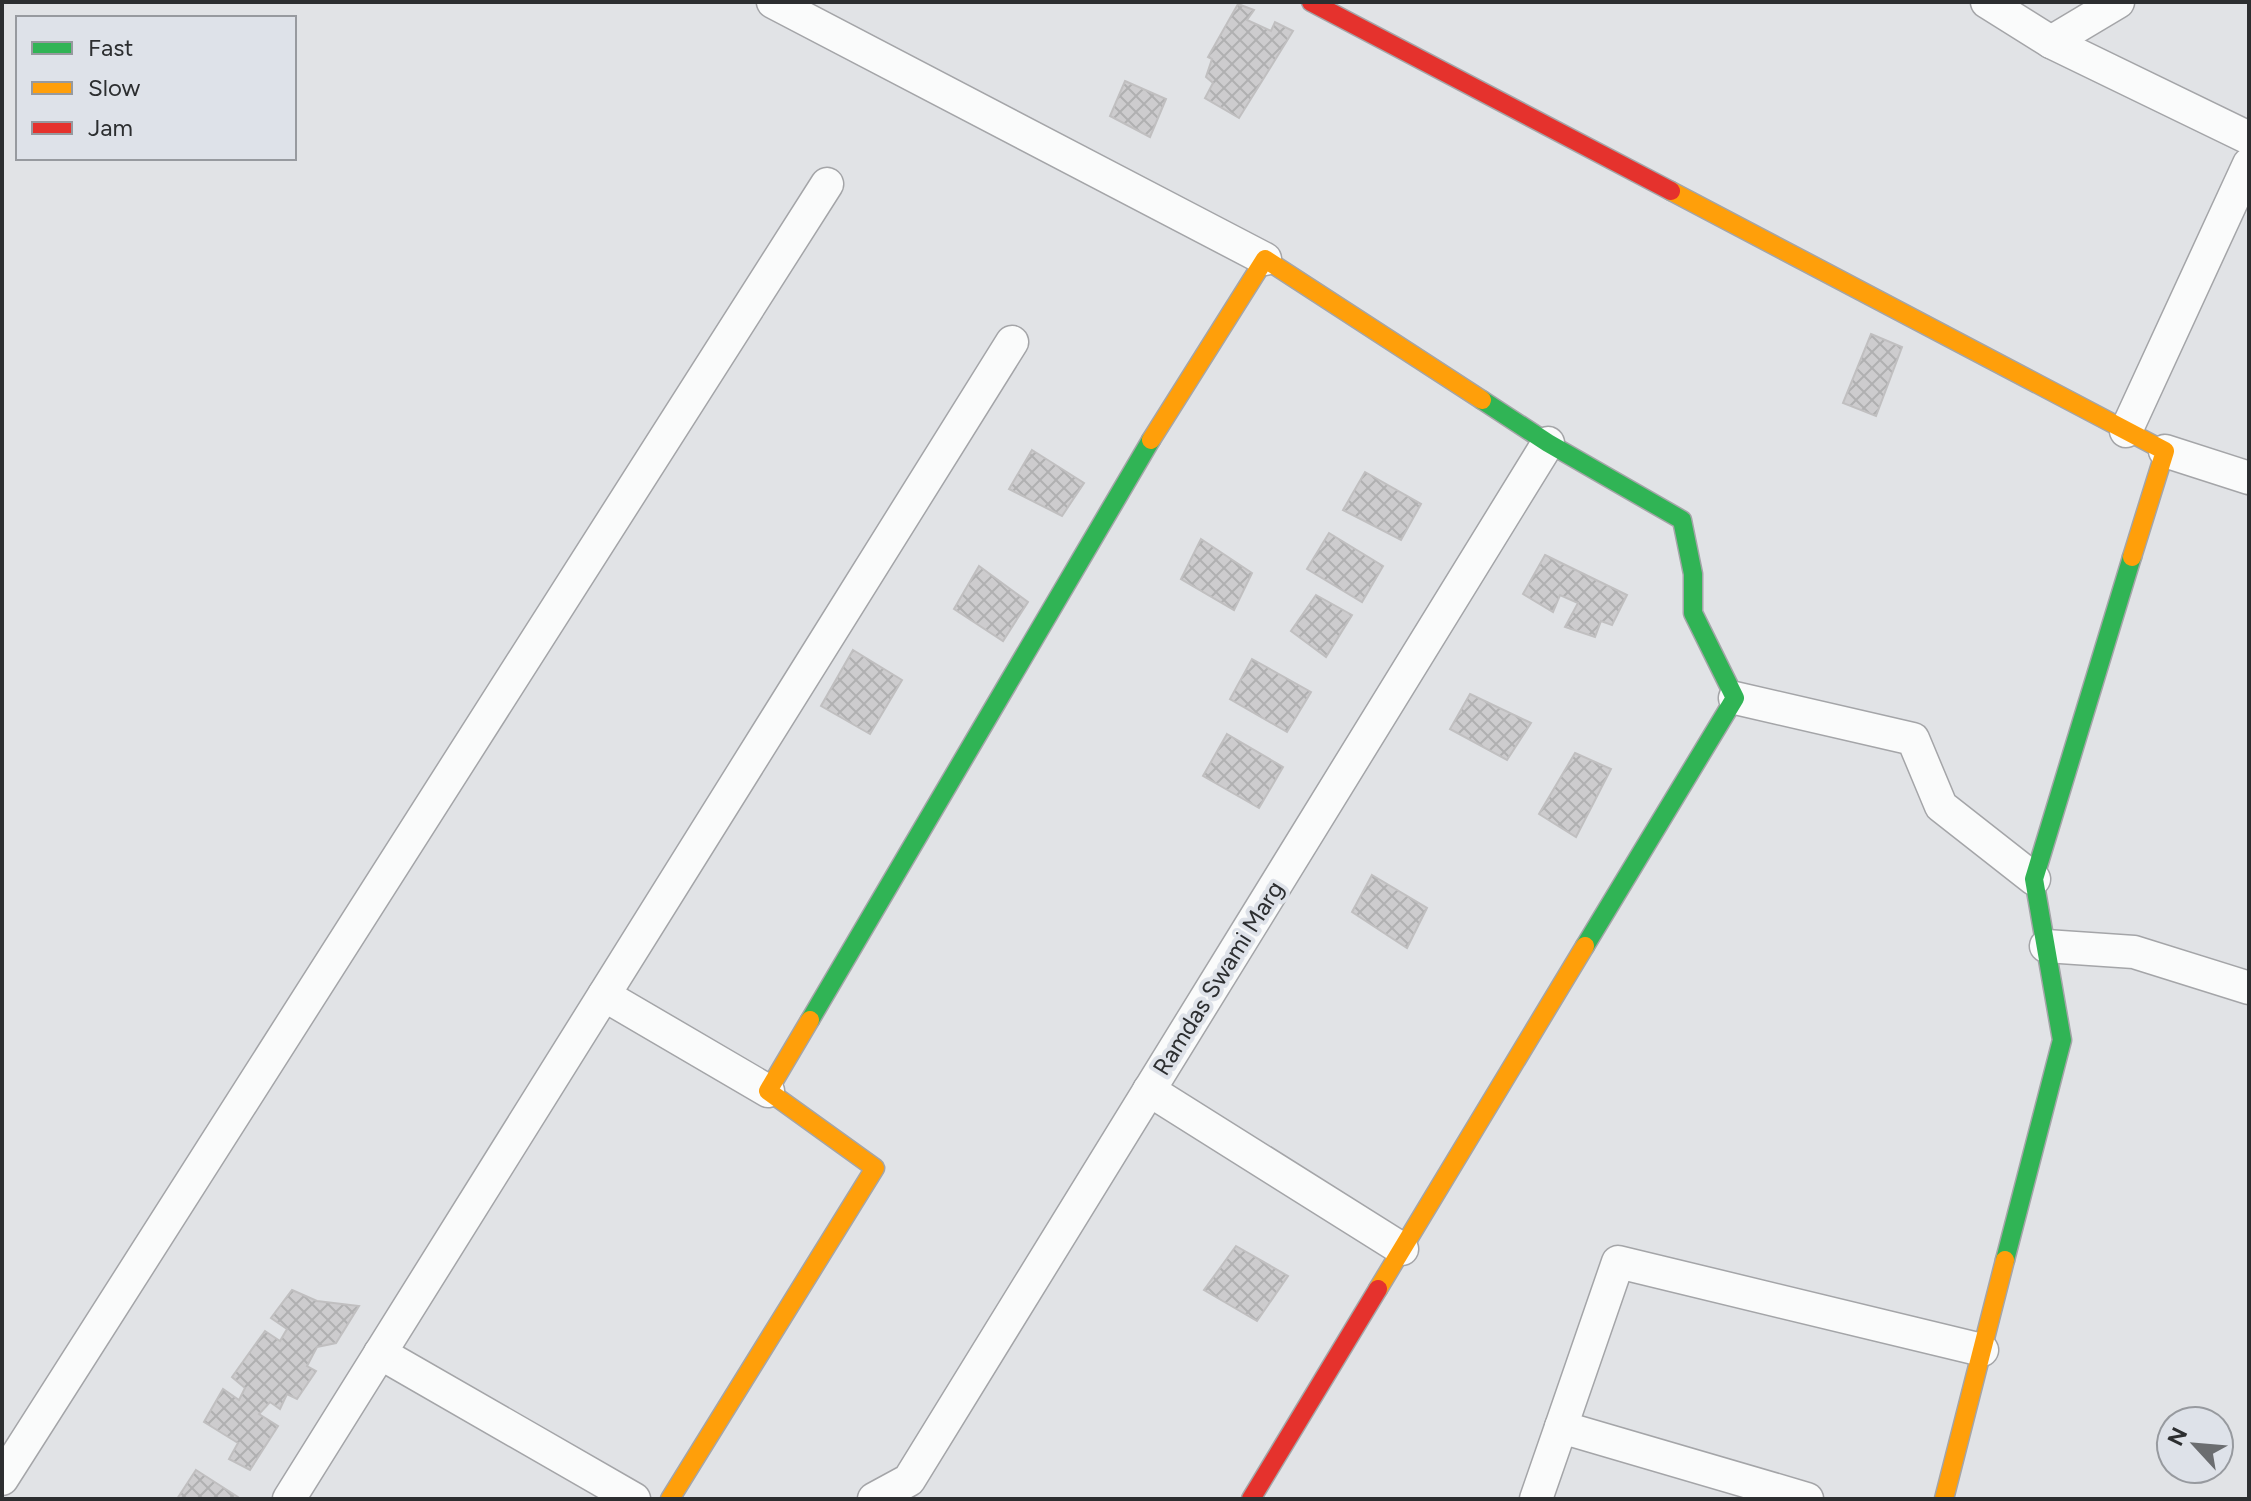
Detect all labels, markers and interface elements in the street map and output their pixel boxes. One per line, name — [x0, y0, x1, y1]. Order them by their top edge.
legend — [16, 16, 296, 160]
text: Fast — [88, 33, 133, 62]
text: Slow — [88, 73, 141, 102]
text: Jam — [88, 113, 133, 142]
street label: Ramdas Swami Marg — [1147, 876, 1289, 1080]
north arrow — [2155, 1405, 2235, 1485]
text: N — [2162, 1423, 2193, 1450]

